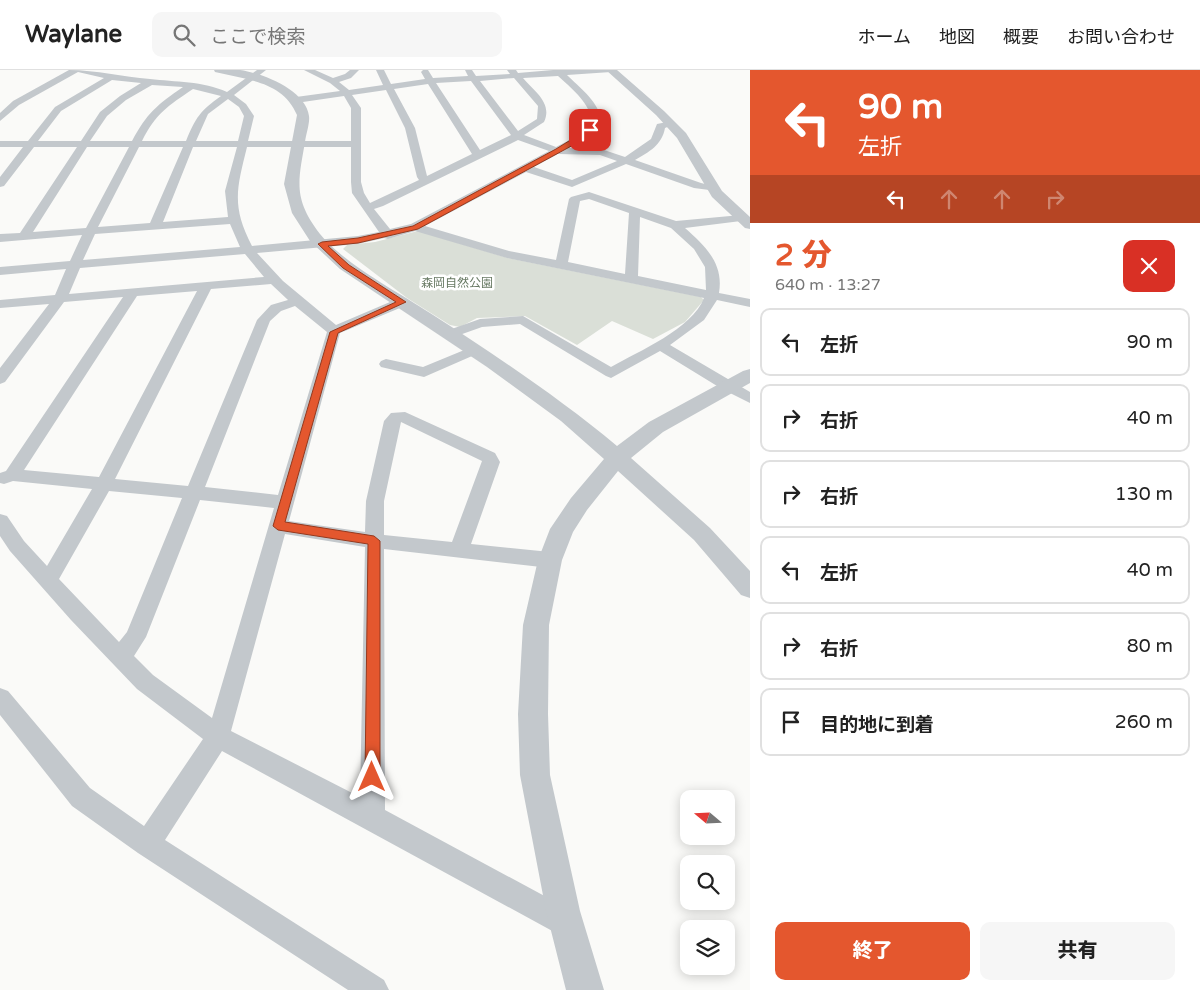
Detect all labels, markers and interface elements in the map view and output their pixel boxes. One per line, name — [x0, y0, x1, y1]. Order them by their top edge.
search box — [152, 12, 502, 57]
text: Waylane — [25, 20, 122, 49]
icon: search — [170, 21, 198, 49]
text: ここで検索 — [210, 26, 305, 48]
text: ホーム — [858, 26, 911, 48]
text: 地図 — [939, 26, 975, 48]
text: 概要 — [1003, 26, 1039, 48]
text: お問い合わせ — [1067, 26, 1175, 48]
text: 90 m — [858, 86, 943, 128]
icon: left — [775, 90, 840, 155]
pin — [569, 109, 611, 151]
icon: arrive — [576, 116, 604, 144]
text: 左折 — [858, 134, 902, 160]
icon: left — [882, 185, 910, 213]
icon: ahead — [935, 185, 963, 213]
icon: ahead — [988, 185, 1016, 213]
icon: right — [1041, 185, 1069, 213]
text: 2 分 — [775, 237, 832, 274]
button: close — [1123, 240, 1175, 292]
text: 640 m · 13:27 — [775, 275, 881, 295]
park label: 森岡自然公園 — [421, 276, 493, 290]
icon: left — [777, 328, 805, 356]
text: 90 m — [1127, 331, 1173, 353]
text: 左折 — [820, 334, 858, 356]
icon: right — [777, 404, 805, 432]
text: 40 m — [1127, 407, 1173, 429]
text: 右折 — [820, 410, 858, 432]
icon: right — [777, 480, 805, 508]
text: 130 m — [1115, 483, 1173, 505]
text: 右折 — [820, 486, 858, 508]
icon: left — [777, 556, 805, 584]
text: 40 m — [1127, 559, 1173, 581]
text: 左折 — [820, 562, 858, 584]
icon: right — [777, 632, 805, 660]
text: 80 m — [1127, 635, 1173, 657]
text: 右折 — [820, 638, 858, 660]
icon: arrive — [777, 708, 805, 736]
text: 260 m — [1115, 711, 1173, 733]
text: 目的地に到着 — [820, 714, 934, 736]
position arrow — [345, 750, 397, 802]
north arrow — [680, 790, 735, 845]
map controls — [680, 790, 735, 975]
button: search — [680, 855, 735, 910]
button: layers — [680, 920, 735, 975]
button: 終了 — [775, 922, 970, 980]
button: 共有 — [980, 922, 1175, 980]

